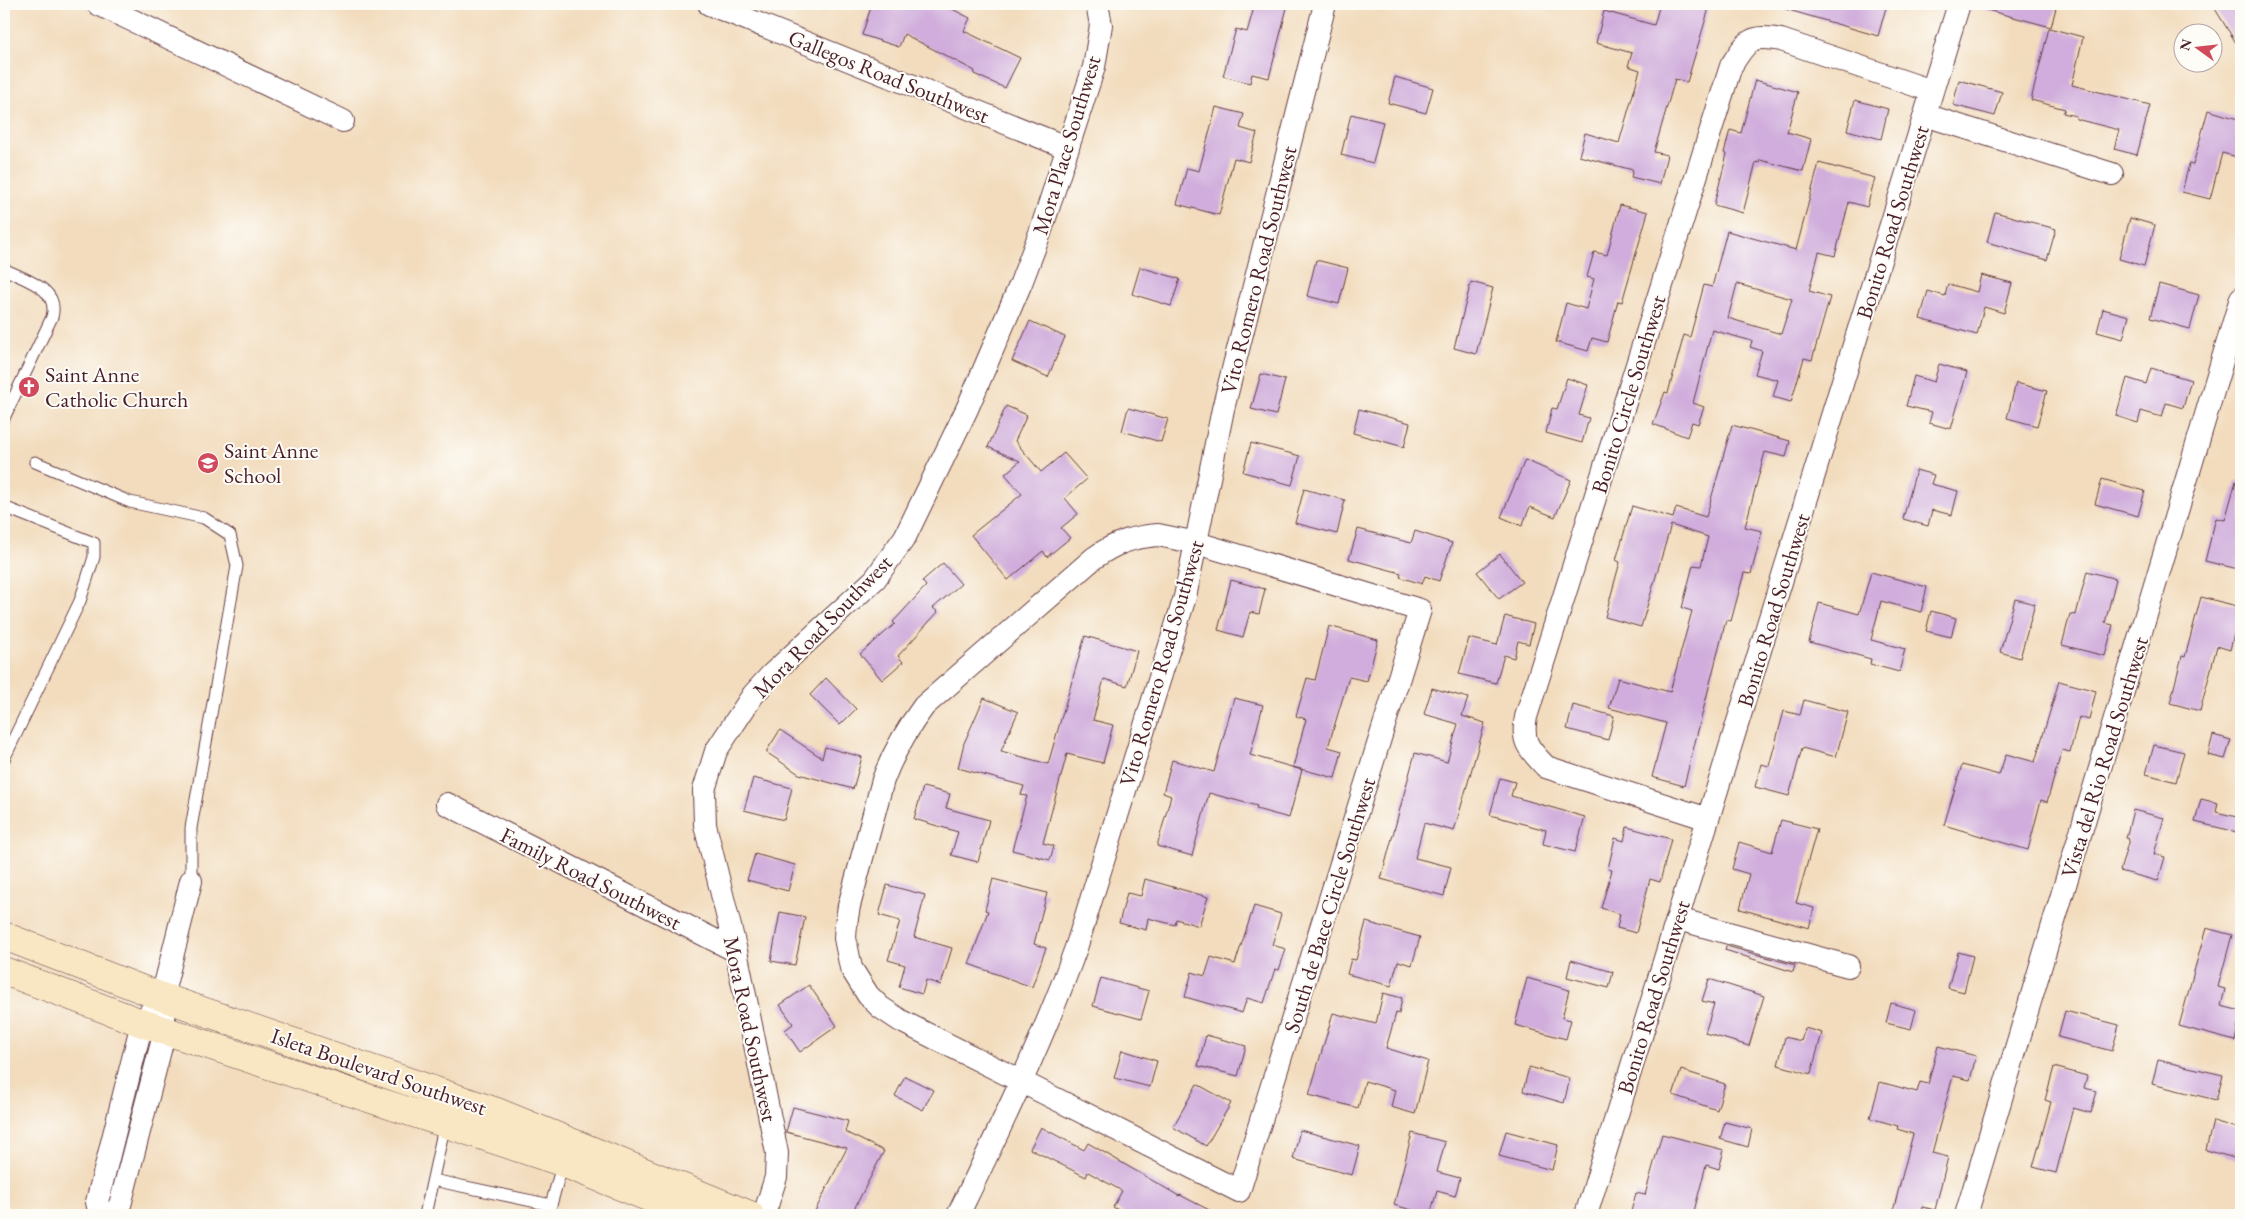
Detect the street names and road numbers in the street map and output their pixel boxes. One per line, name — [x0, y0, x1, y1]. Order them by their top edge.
street label: Gallegos Road Southwest — [784, 23, 993, 130]
street label: Mora Place Southwest — [1025, 52, 1108, 238]
street label: Bonito Road Southwest — [1849, 122, 1936, 322]
street label: Vito Romero Road Southwest — [1214, 143, 1303, 397]
street label: Bonito Circle Southwest — [1584, 291, 1672, 497]
street label: Bonito Road Southwest — [1730, 510, 1817, 710]
street label: Vito Romero Road Southwest — [1112, 537, 1211, 790]
street label: Mora Road Southwest — [746, 548, 898, 704]
street label: Vista del Rio Road Southwest — [2054, 633, 2155, 881]
street label: South de Bace Circle Southwest — [1277, 774, 1382, 1036]
street label: Family Road Southwest — [495, 820, 686, 937]
street label: Bonito Road Southwest — [1610, 897, 1697, 1097]
street label: Mora Road Southwest — [717, 934, 784, 1125]
street label: Isleta Boulevard Southwest — [267, 1021, 491, 1122]

